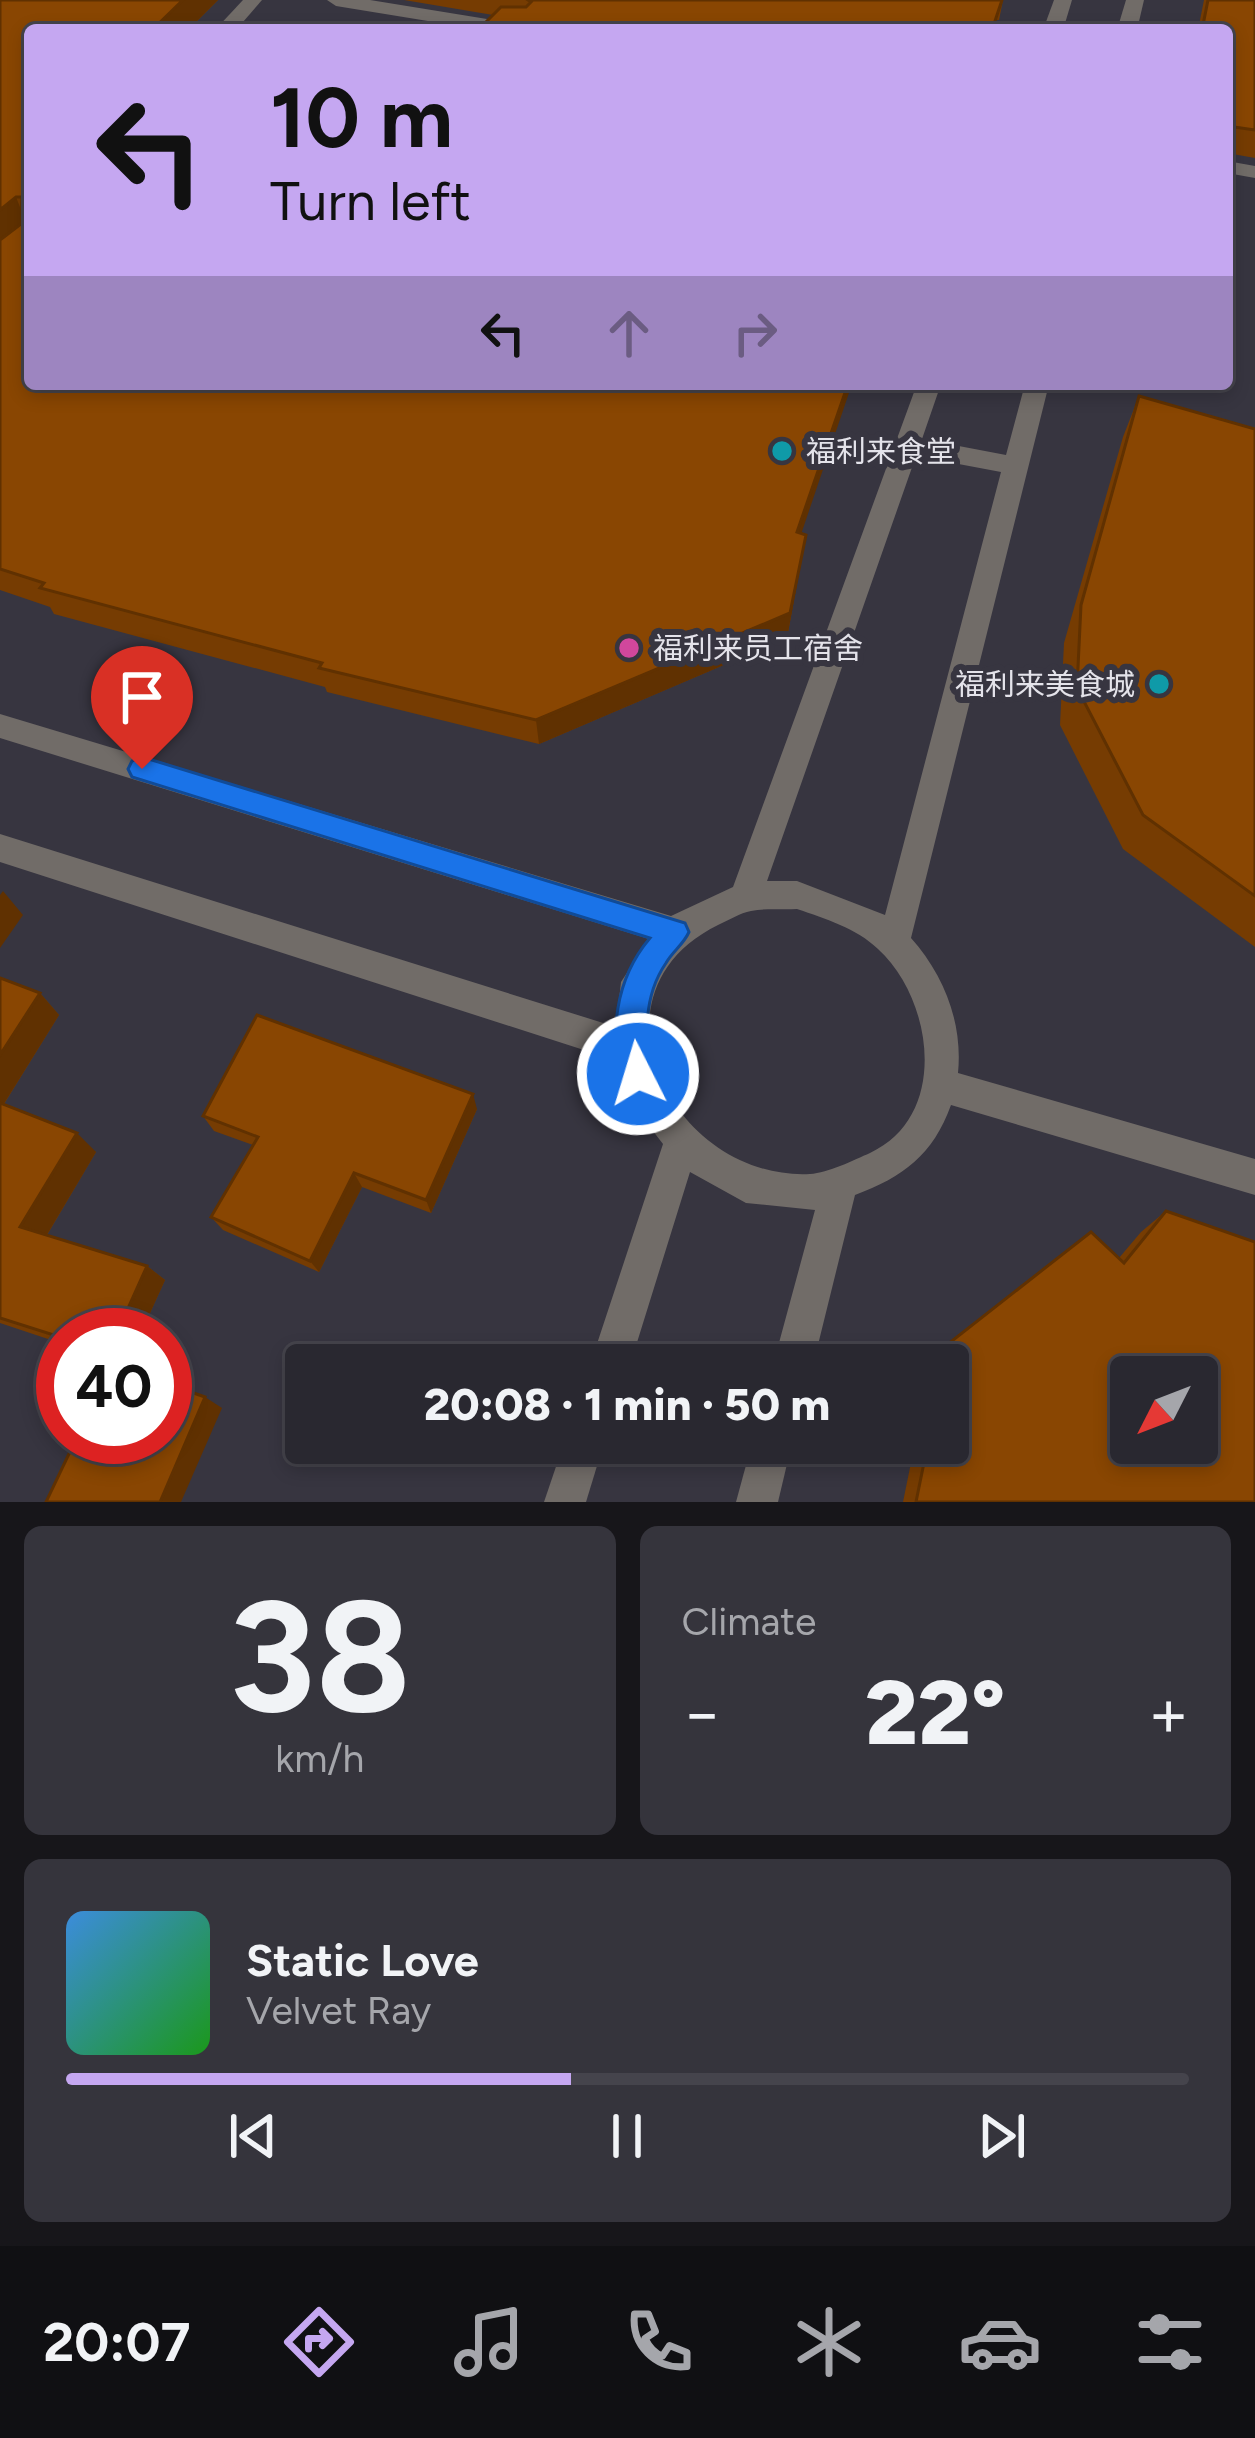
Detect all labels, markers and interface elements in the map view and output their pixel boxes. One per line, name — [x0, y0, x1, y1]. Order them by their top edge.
text: 10 m — [270, 67, 453, 168]
icon: left — [72, 72, 228, 228]
text: Turn left — [270, 169, 471, 234]
icon: left — [470, 300, 536, 366]
icon: ahead — [596, 300, 662, 366]
icon: right — [722, 300, 788, 366]
place label: 福利来食堂 — [806, 433, 956, 470]
marker: 福利来食堂 — [769, 438, 795, 464]
place label: 福利来员工宿舍 — [653, 630, 863, 667]
marker: 福利来员工宿舍 — [616, 635, 642, 661]
pin — [91, 646, 193, 769]
icon: arrive — [109, 664, 175, 730]
place label: 福利来美食城 — [955, 666, 1135, 703]
marker: 福利来美食城 — [1146, 671, 1172, 697]
position arrow — [575, 1011, 701, 1137]
speed limit sign: 40 — [36, 1308, 192, 1464]
north arrow — [1110, 1356, 1218, 1464]
map controls — [1110, 1356, 1218, 1464]
text: 20:08 · 1 min · 50 m — [424, 1377, 830, 1431]
text: 38 — [229, 1563, 411, 1750]
text: Climate — [682, 1598, 816, 1645]
text: 22° — [865, 1658, 1005, 1767]
text: − — [682, 1673, 723, 1753]
text: + — [1148, 1673, 1189, 1753]
text: km/h — [275, 1735, 364, 1782]
text: Static Love — [246, 1933, 479, 1987]
text: Velvet Ray — [246, 1987, 431, 2034]
icon: previous — [220, 2103, 286, 2169]
icon: pause — [594, 2103, 660, 2169]
icon: next — [969, 2103, 1035, 2169]
icon: directions — [277, 2300, 361, 2384]
icon: music — [447, 2300, 531, 2384]
icon: phone — [617, 2300, 701, 2384]
icon: climate — [787, 2300, 871, 2384]
icon: car — [958, 2300, 1042, 2384]
icon: filters — [1128, 2300, 1212, 2384]
text: 20:07 — [43, 2310, 191, 2375]

